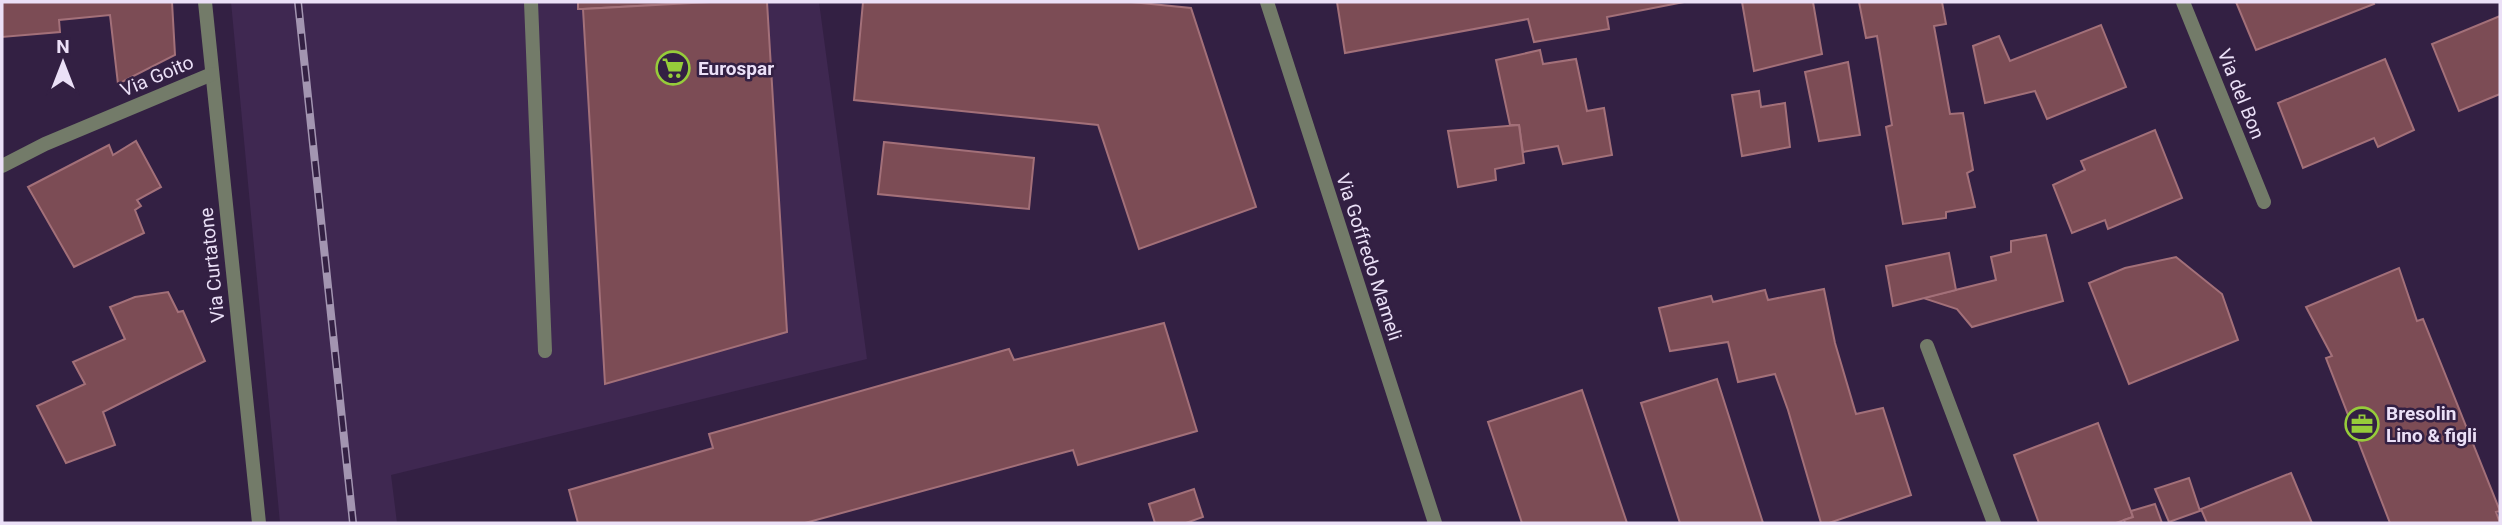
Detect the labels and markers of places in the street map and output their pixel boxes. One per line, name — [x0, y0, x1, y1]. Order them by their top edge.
supermarket icon: Eurospar — [654, 49, 692, 87]
place label: Eurospar — [698, 57, 774, 80]
place label: Bresolin Lino & figli — [2386, 402, 2477, 447]
office icon: Bresolin Lino & figli — [2343, 405, 2381, 443]

